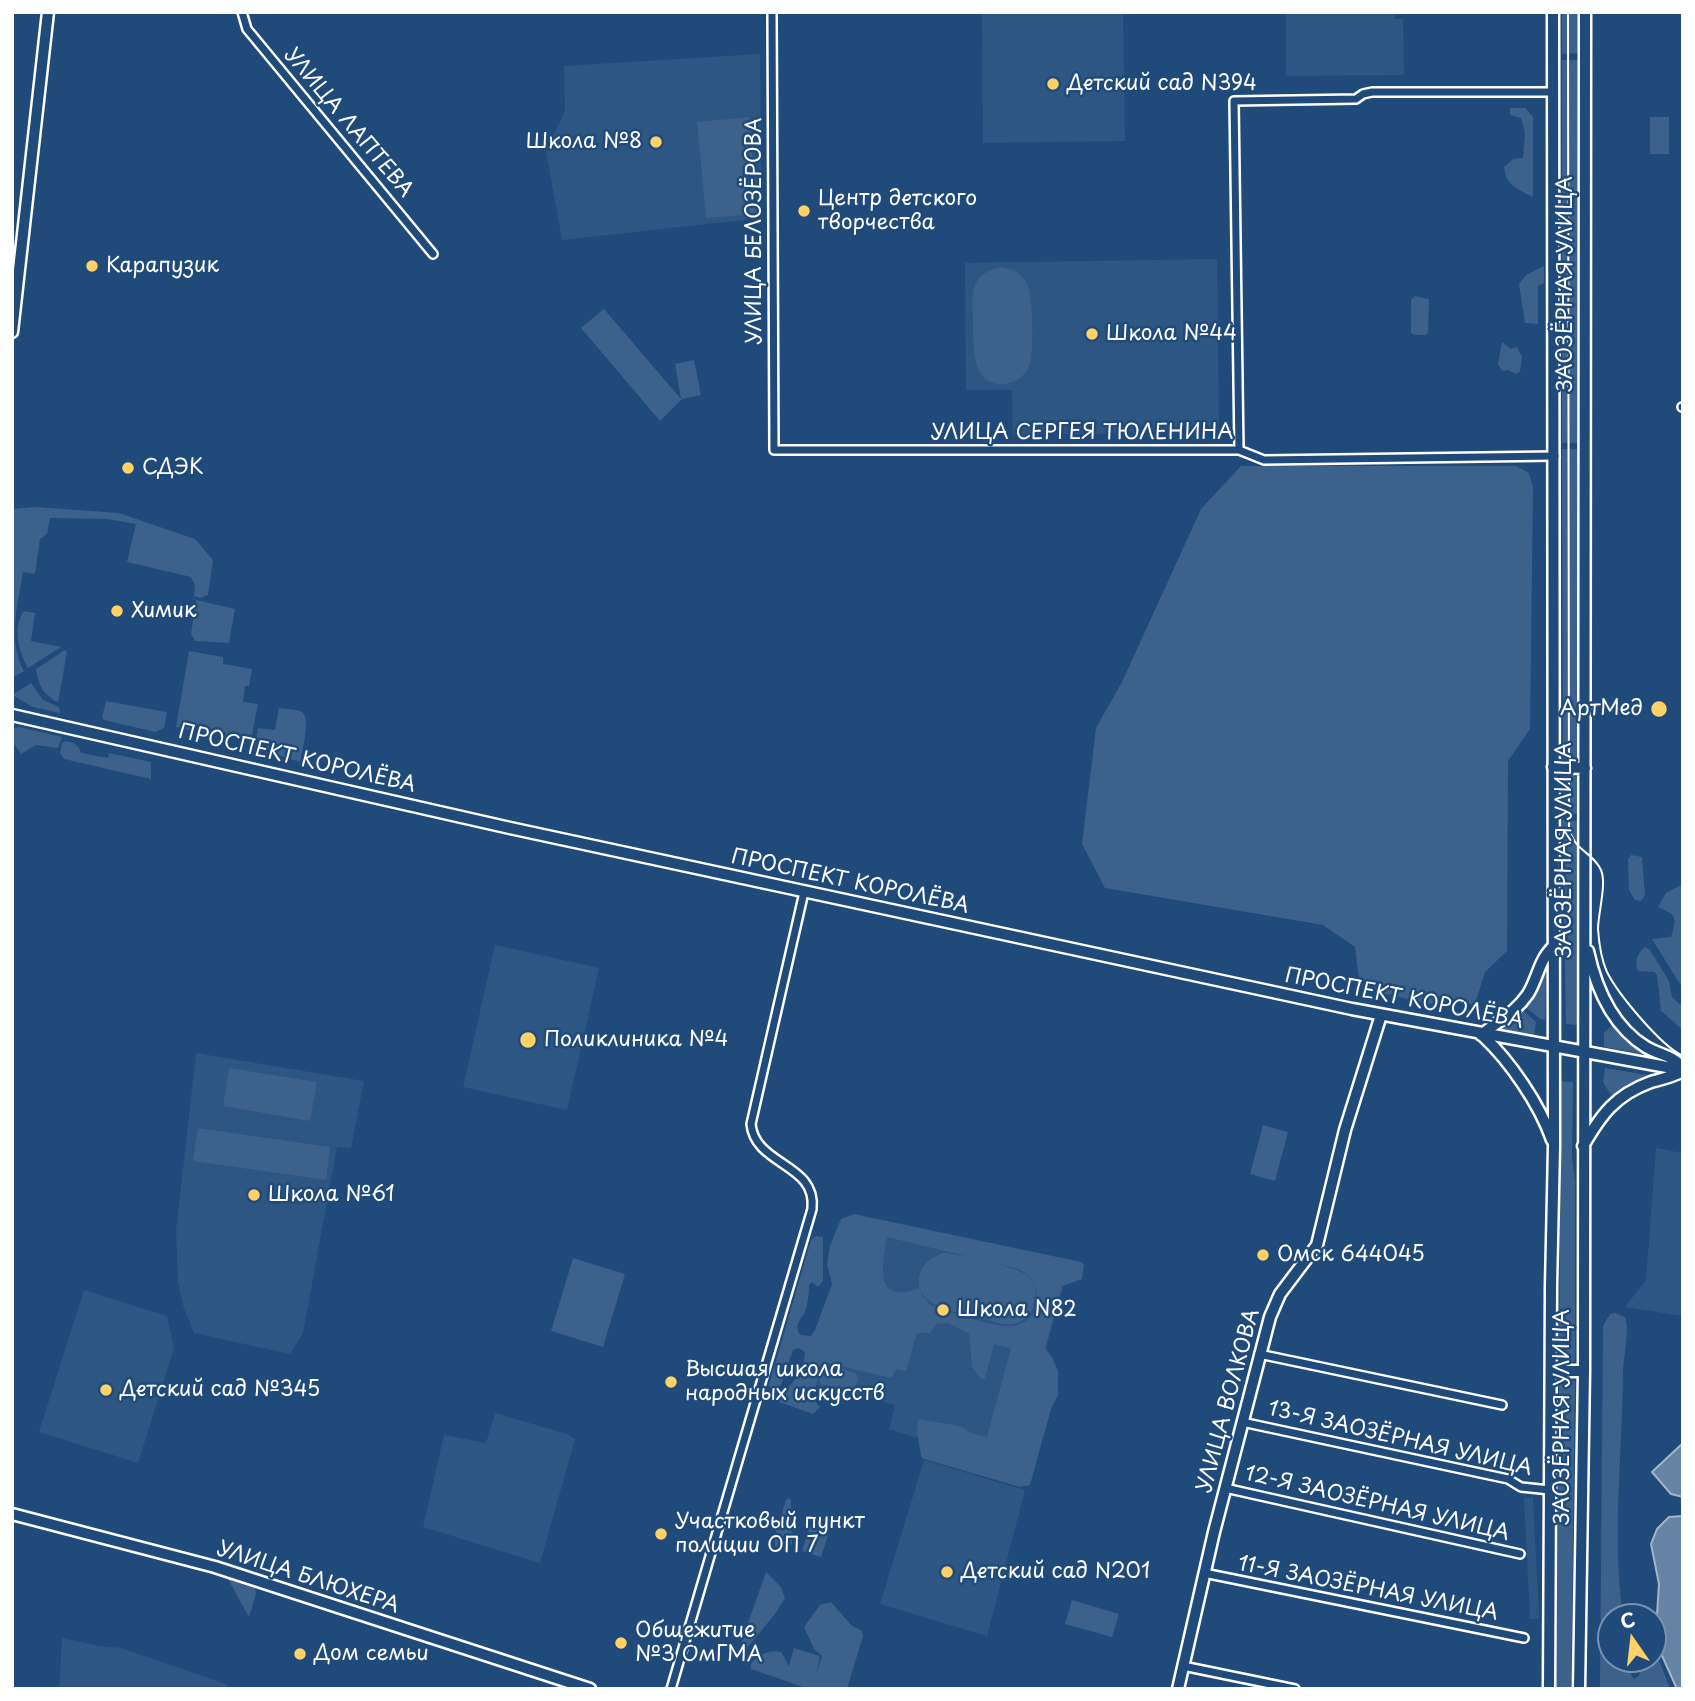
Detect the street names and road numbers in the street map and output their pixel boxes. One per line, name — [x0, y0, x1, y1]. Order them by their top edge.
street label: УЛИЦА ЛАПТЕВА — [278, 43, 418, 203]
street label: УЛИЦА БЕЛОЗЁРОВА — [742, 118, 768, 344]
street label: ЗАОЗЁРНАЯ УЛИЦА — [1553, 176, 1579, 392]
street label: УЛИЦА СЕРГЕЯ ТЮЛЕНИНА — [931, 420, 1233, 446]
street label: ПРОСПЕКТ КОРОЛЁВА — [176, 719, 418, 799]
street label: ЗАОЗЁРНАЯ УЛИЦА — [1552, 742, 1578, 958]
street label: ПРОСПЕКТ КОРОЛЁВА — [729, 844, 971, 920]
street label: ПРОСПЕКТ КОРОЛЁВА — [1283, 963, 1525, 1035]
street label: УЛИЦА ВОЛКОВА — [1192, 1306, 1266, 1496]
street label: ЗАОЗЁРНАЯ УЛИЦА — [1550, 1309, 1576, 1525]
street label: 13-Я ЗАОЗЁРНАЯ УЛИЦА — [1266, 1396, 1534, 1482]
street label: 12-Я ЗАОЗЁРНАЯ УЛИЦА — [1242, 1461, 1512, 1547]
street label: УЛИЦА БЛЮХЕРА — [214, 1537, 402, 1619]
street label: 11-Я ЗАОЗЁРНАЯ УЛИЦА — [1236, 1551, 1500, 1627]

